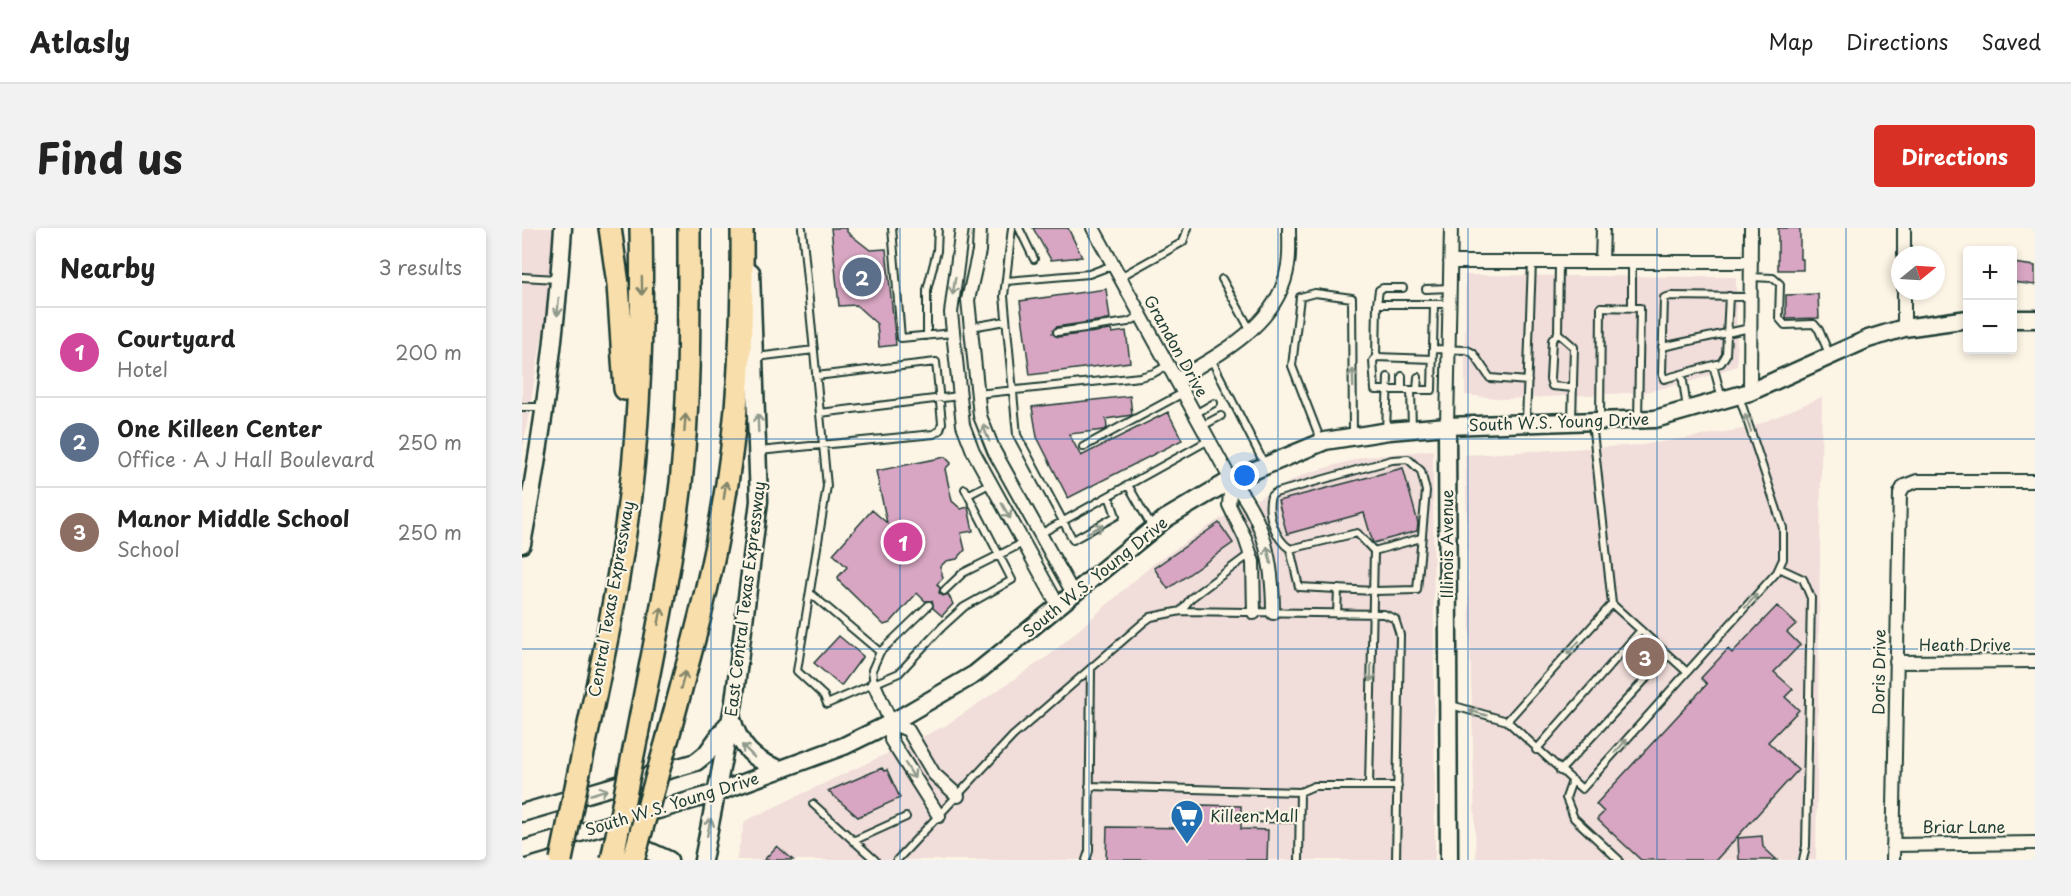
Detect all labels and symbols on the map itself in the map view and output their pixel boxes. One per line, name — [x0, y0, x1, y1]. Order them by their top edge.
north arrow — [1891, 246, 1945, 300]
pin: 2 — [842, 254, 882, 300]
one-way arrow — [948, 275, 959, 295]
one-way arrow — [636, 276, 648, 296]
street label: Grandon Drive — [1139, 290, 1215, 401]
one-way arrow — [552, 297, 563, 317]
one-way arrow — [1347, 369, 1359, 389]
street label: South W.S. Young Drive — [1468, 406, 1649, 436]
one-way arrow — [680, 413, 691, 433]
one-way arrow — [753, 414, 764, 434]
one-way arrow — [1742, 414, 1753, 433]
one-way arrow — [980, 424, 991, 443]
your location — [1230, 461, 1259, 490]
street label: East Central Texas Expressway — [718, 480, 770, 718]
one-way arrow — [720, 481, 731, 501]
street label: Illinois Avenue — [1434, 489, 1458, 598]
street label: Central Texas Expressway — [581, 499, 639, 699]
one-way arrow — [1001, 503, 1013, 520]
street label: South W.S. Young Drive — [1017, 510, 1172, 642]
pin: 1 — [884, 520, 922, 564]
one-way arrow — [1086, 523, 1104, 534]
one-way arrow — [1263, 546, 1274, 565]
one-way arrow — [1744, 594, 1758, 609]
one-way arrow — [655, 606, 666, 626]
street label: Doris Drive — [1865, 629, 1891, 715]
street label: Heath Drive — [1919, 632, 2011, 656]
pin: 3 — [1626, 634, 1664, 680]
one-way arrow — [1566, 640, 1580, 655]
one-way arrow — [1366, 662, 1377, 682]
one-way arrow — [678, 671, 689, 690]
one-way arrow — [1469, 707, 1488, 718]
one-way arrow — [1614, 739, 1628, 754]
one-way arrow — [741, 743, 756, 758]
one-way arrow — [904, 762, 916, 779]
street label: South W.S. Young Drive — [582, 765, 761, 841]
one-way arrow — [589, 786, 608, 797]
supermarket icon: Killeen Mall — [1169, 798, 1205, 845]
place label: Killeen Mall — [1210, 803, 1298, 827]
street label: Briar Lane — [1922, 814, 2006, 838]
one-way arrow — [704, 817, 716, 836]

